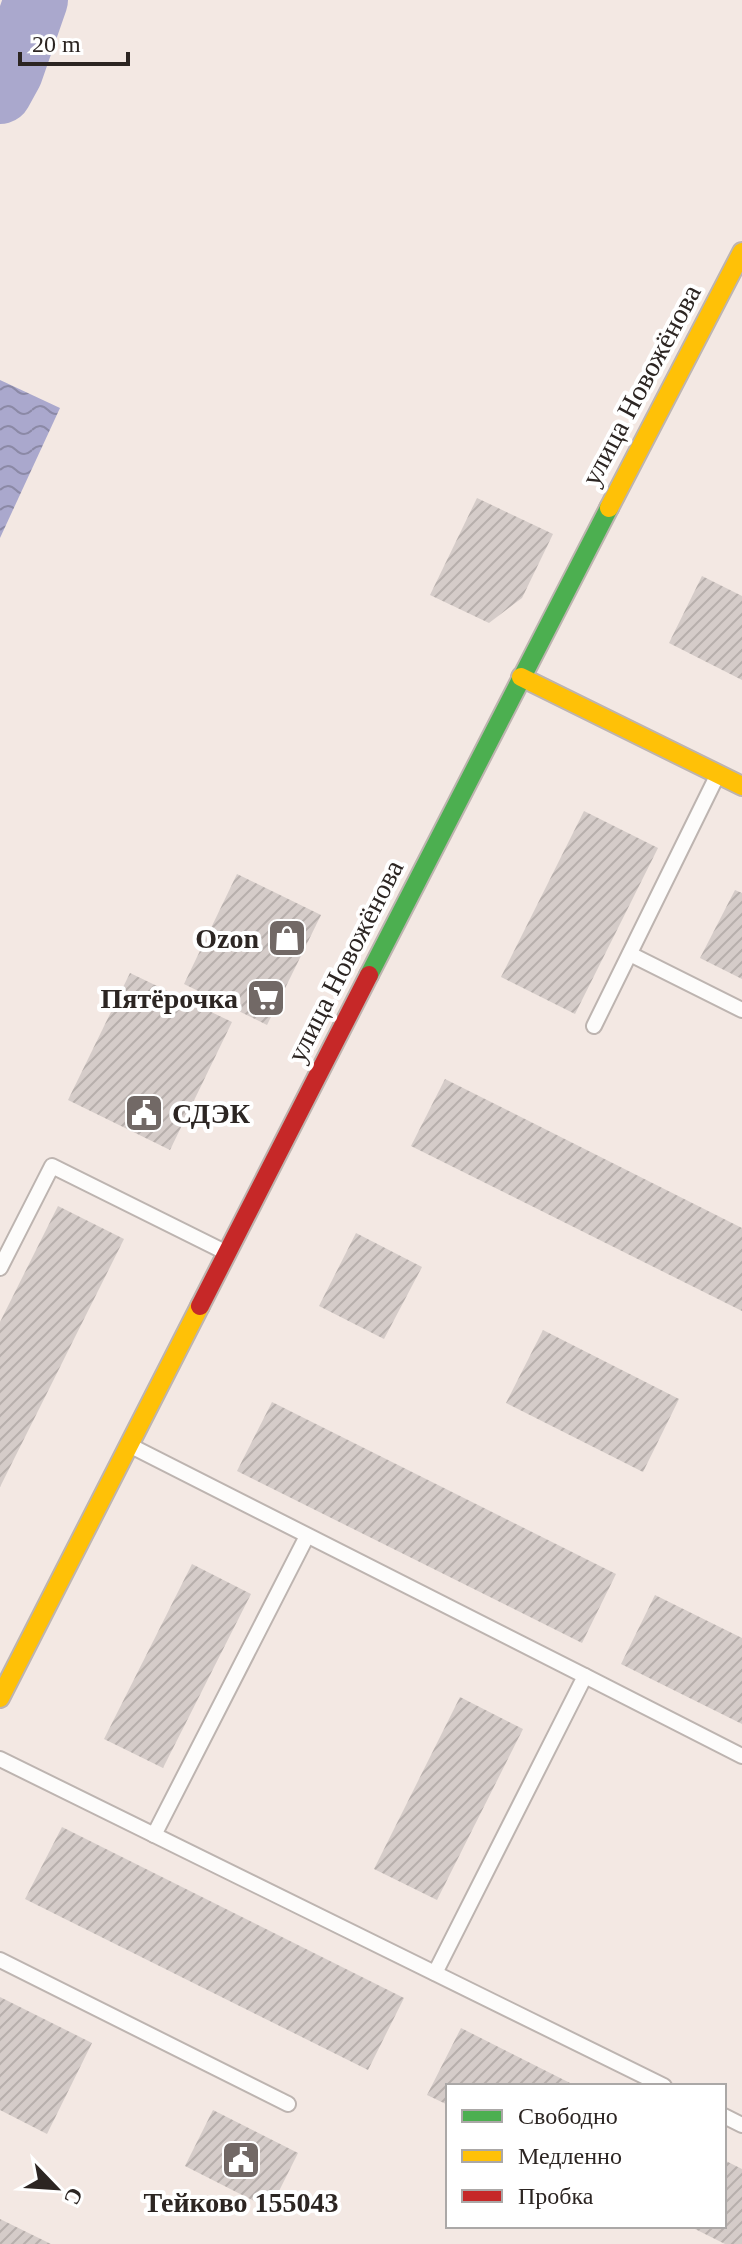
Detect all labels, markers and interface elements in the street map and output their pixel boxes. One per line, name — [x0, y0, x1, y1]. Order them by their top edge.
scale bar — [20, 16, 128, 66]
text: 20 m — [32, 31, 81, 57]
street label: улица Новожёнова — [575, 279, 707, 491]
street label: улица Новожёнова — [281, 854, 410, 1067]
shop icon: Ozon — [266, 917, 308, 959]
place label: Ozon — [195, 923, 259, 954]
supermarket icon: Пятёрочка — [245, 977, 287, 1019]
place label: Пятёрочка — [101, 983, 238, 1014]
public building icon: СДЭК — [123, 1092, 165, 1134]
place label: СДЭК — [172, 1098, 251, 1129]
legend — [446, 2084, 726, 2228]
text: Свободно — [518, 2103, 618, 2129]
public building icon: Тейково 155043 — [220, 2139, 262, 2181]
text: Медленно — [518, 2143, 622, 2169]
north arrow — [16, 2148, 96, 2228]
text: Пробка — [518, 2183, 594, 2209]
text: С — [59, 2184, 88, 2209]
place label: Тейково 155043 — [143, 2187, 339, 2218]

